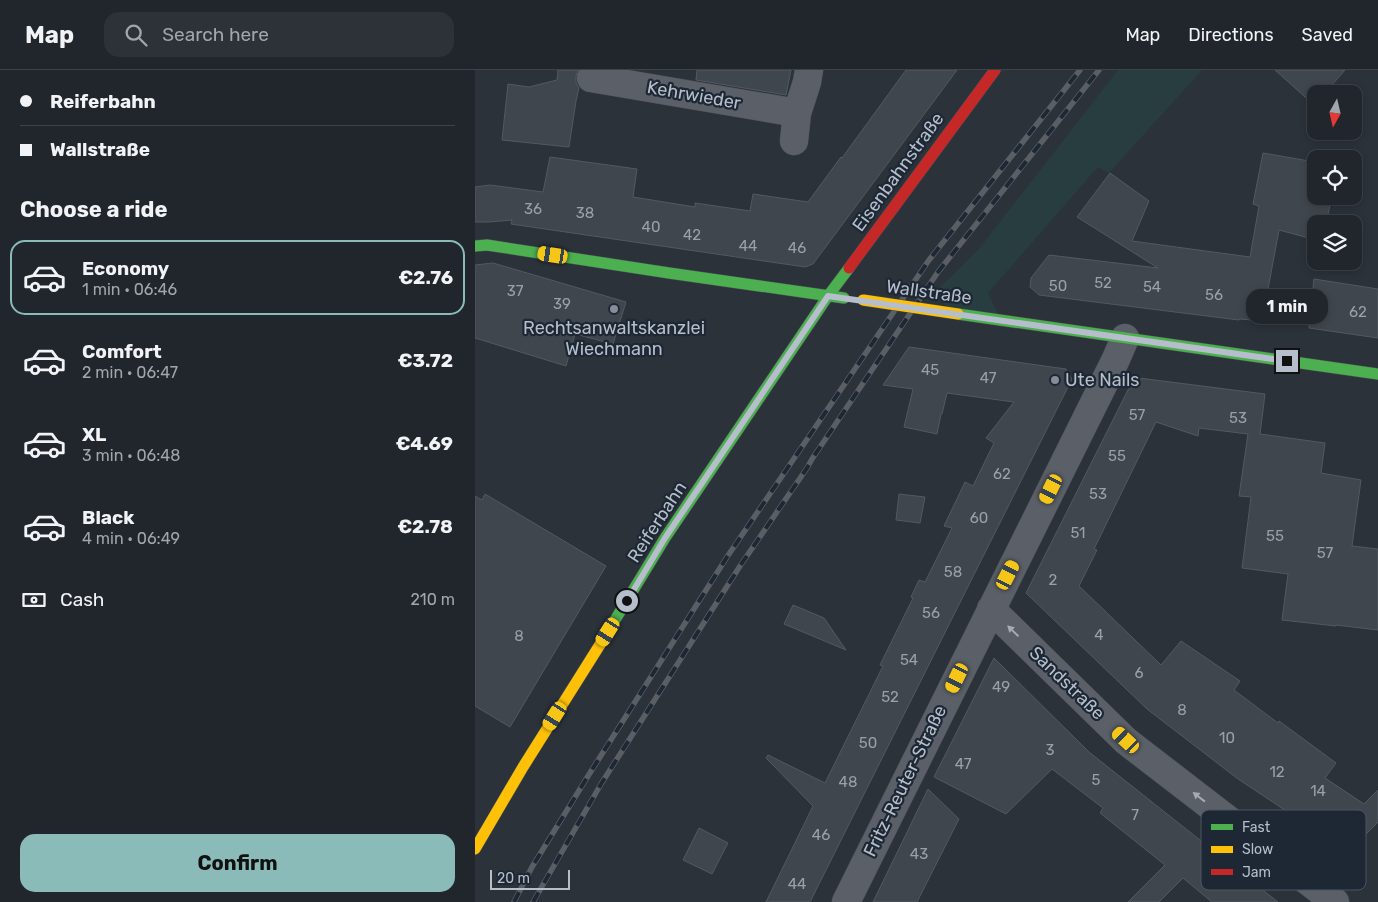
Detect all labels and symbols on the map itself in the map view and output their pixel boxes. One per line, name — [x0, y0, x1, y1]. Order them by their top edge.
street label: Kehrwieder — [645, 76, 743, 114]
north arrow — [1307, 85, 1363, 140]
street label: Eisenbahnstraße — [848, 108, 948, 236]
house number: 36 — [524, 200, 542, 218]
house number: 38 — [576, 204, 594, 222]
house number: 40 — [642, 218, 660, 236]
house number: 42 — [683, 226, 701, 244]
house number: 44 — [739, 237, 757, 255]
house number: 46 — [788, 239, 806, 257]
car — [537, 245, 568, 265]
house number: 52 — [1094, 274, 1112, 292]
street label: Wallstraße — [885, 275, 973, 309]
house number: 50 — [1049, 277, 1067, 295]
house number: 54 — [1143, 278, 1161, 296]
house number: 37 — [507, 282, 524, 300]
house number: 56 — [1205, 286, 1223, 304]
callout: 1 min — [1246, 288, 1328, 324]
house number: 39 — [553, 295, 571, 313]
marker: Rechtsanwaltskanzlei Wiechmann — [608, 303, 620, 315]
house number: 62 — [1349, 303, 1367, 321]
place label: Rechtsanwaltskanzlei Wiechmann — [523, 317, 705, 360]
route end — [1276, 350, 1298, 372]
house number: 45 — [921, 361, 939, 379]
house number: 47 — [980, 369, 997, 387]
place label: Ute Nails — [1065, 369, 1140, 391]
marker: Ute Nails — [1049, 374, 1061, 386]
house number: 57 — [1129, 406, 1146, 424]
house number: 53 — [1229, 409, 1247, 427]
house number: 55 — [1108, 447, 1126, 465]
house number: 62 — [993, 465, 1011, 483]
car — [1037, 472, 1064, 506]
street label: Reiferbahn — [623, 477, 691, 567]
house number: 53 — [1089, 485, 1107, 503]
house number: 60 — [970, 509, 988, 527]
house number: 51 — [1070, 524, 1086, 542]
house number: 55 — [1266, 527, 1284, 545]
house number: 57 — [1317, 544, 1334, 562]
car — [994, 558, 1021, 592]
house number: 58 — [944, 563, 962, 581]
house number: 2 — [1049, 571, 1058, 589]
route start — [616, 590, 638, 612]
house number: 56 — [922, 604, 940, 622]
car — [593, 615, 622, 649]
one-way arrow — [1008, 625, 1020, 637]
house number: 4 — [1094, 626, 1104, 644]
house number: 8 — [514, 627, 524, 645]
street label: Sandstraße — [1025, 642, 1109, 724]
house number: 54 — [900, 651, 918, 669]
car — [943, 661, 970, 695]
house number: 6 — [1134, 664, 1144, 682]
house number: 49 — [992, 678, 1010, 696]
house number: 52 — [881, 688, 899, 706]
car — [540, 699, 569, 733]
house number: 8 — [1177, 701, 1187, 719]
street label: Fritz-Reuter-Straße — [859, 702, 951, 860]
car — [1109, 724, 1142, 756]
house number: 10 — [1219, 729, 1235, 747]
house number: 50 — [859, 734, 877, 752]
house number: 3 — [1045, 741, 1055, 759]
house number: 47 — [955, 755, 972, 773]
house number: 12 — [1269, 763, 1285, 781]
house number: 5 — [1092, 771, 1101, 789]
house number: 48 — [839, 773, 857, 791]
house number: 14 — [1310, 782, 1326, 800]
one-way arrow — [1193, 792, 1206, 803]
house number: 7 — [1131, 806, 1139, 824]
legend — [1201, 810, 1366, 890]
text: Fast — [1242, 819, 1271, 836]
house number: 46 — [812, 826, 830, 844]
text: Slow — [1242, 841, 1273, 858]
house number: 43 — [910, 845, 928, 863]
text: Jam — [1242, 864, 1271, 881]
scale bar — [490, 867, 570, 890]
house number: 44 — [788, 875, 806, 893]

